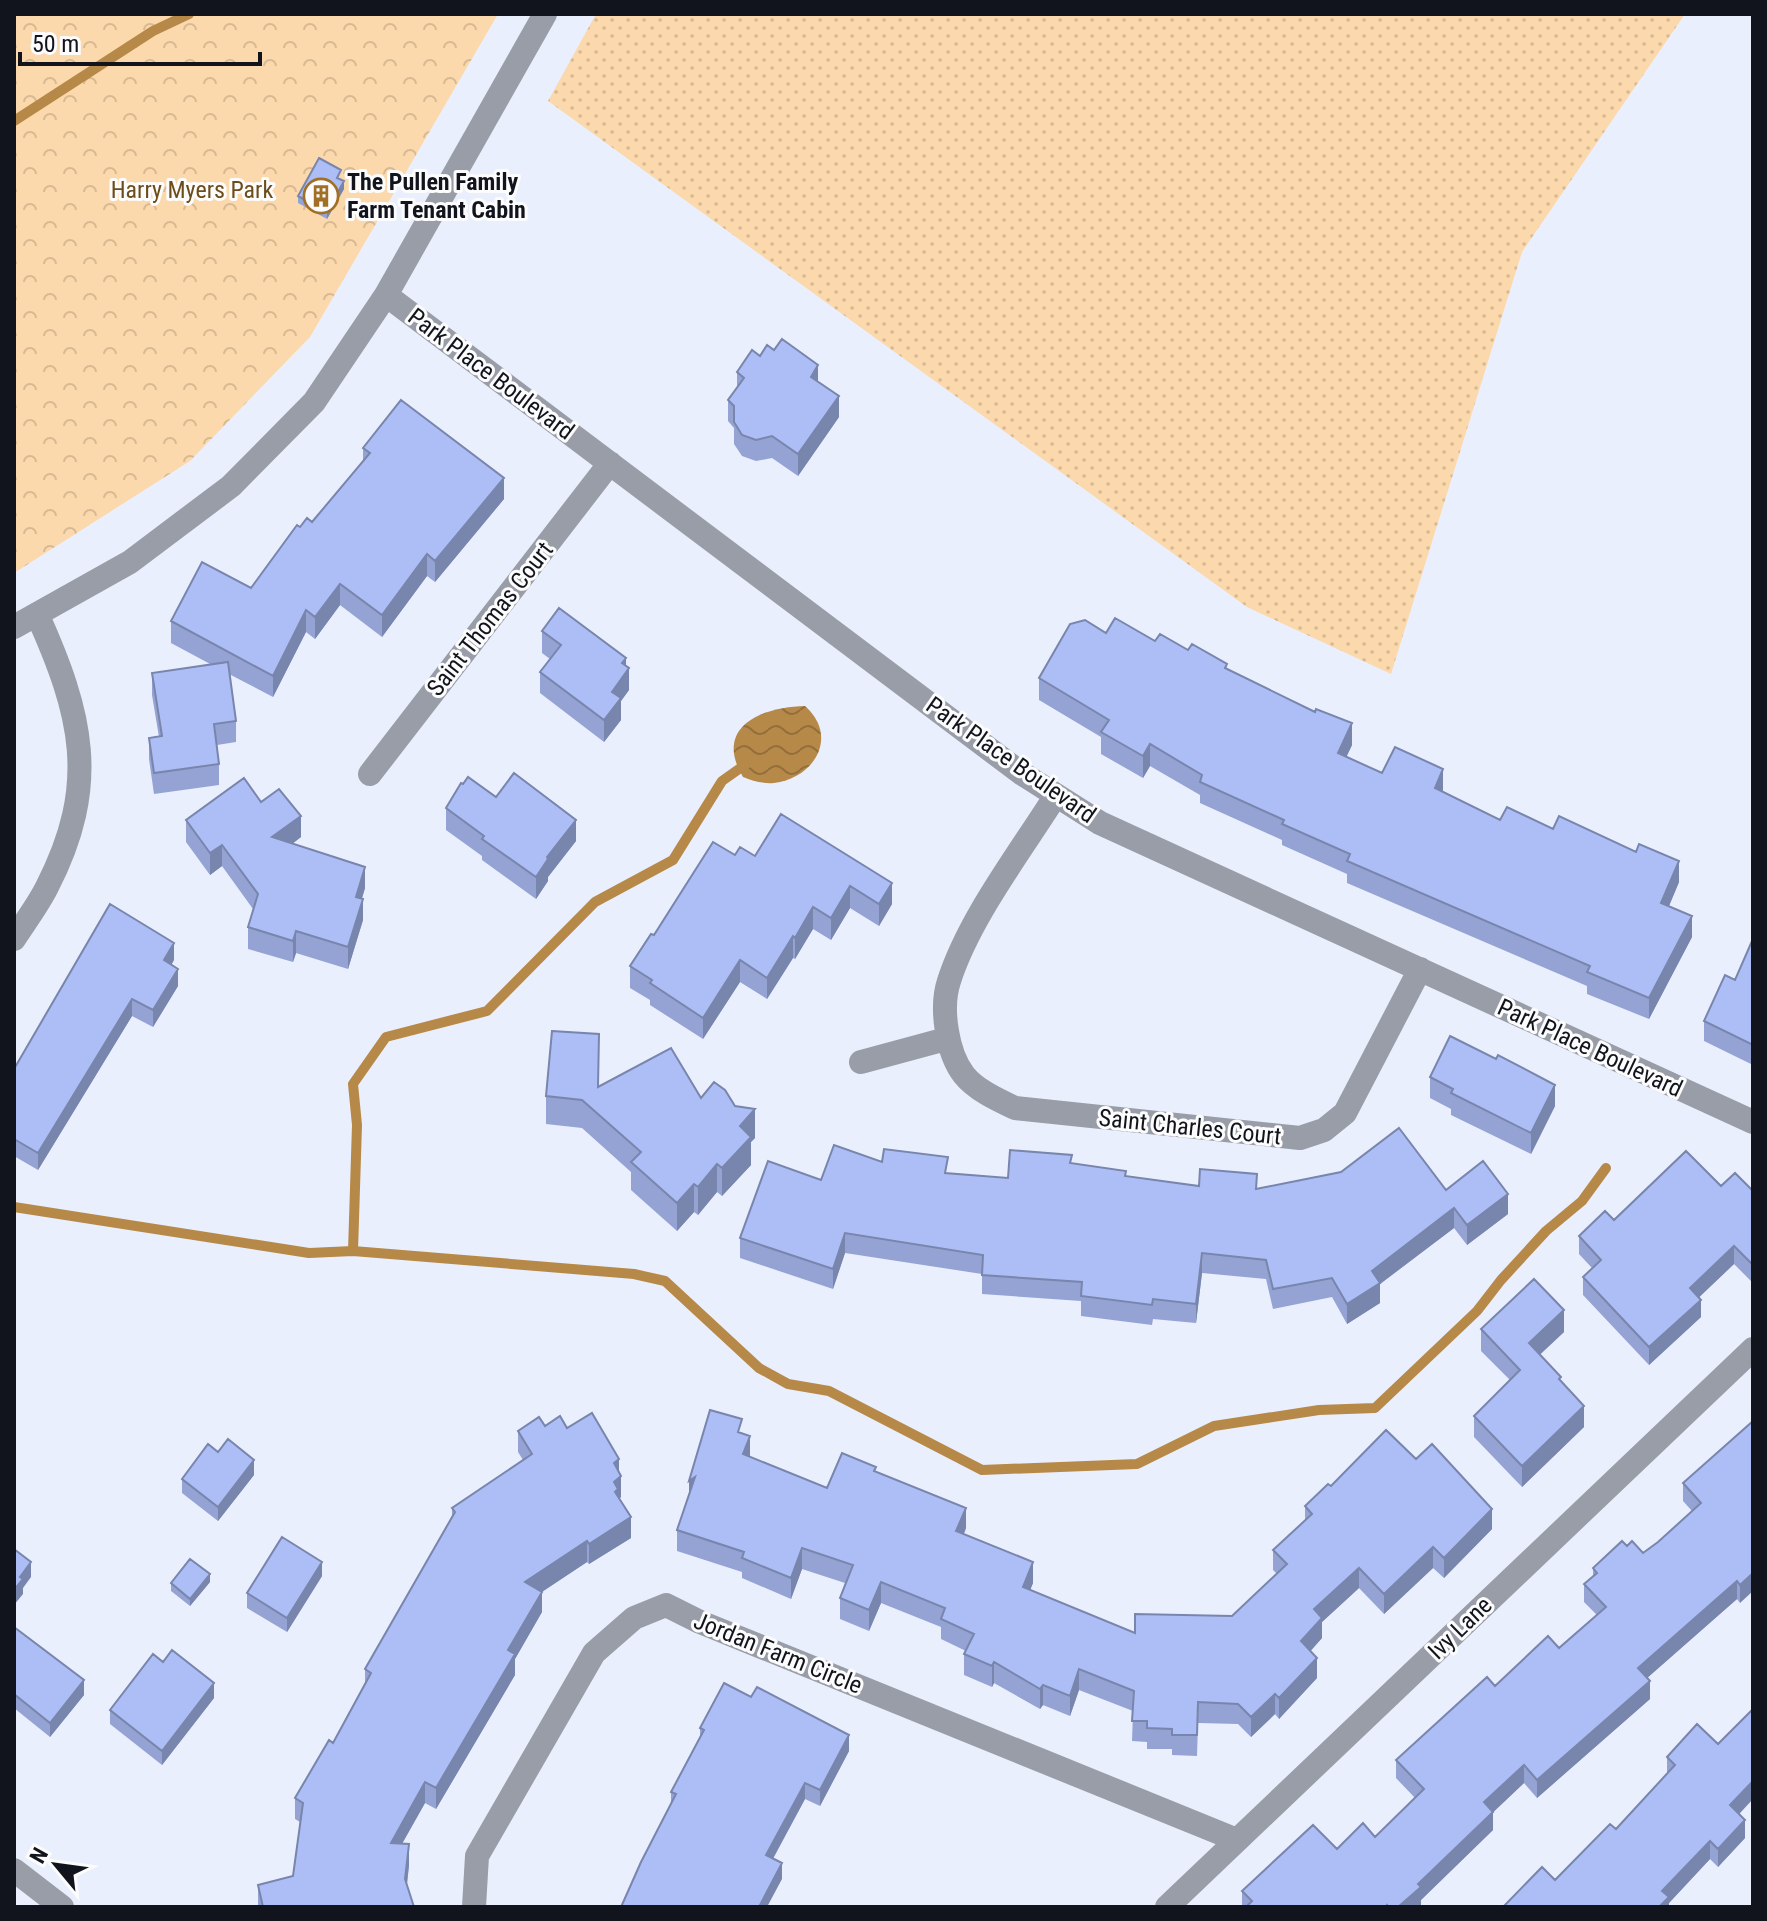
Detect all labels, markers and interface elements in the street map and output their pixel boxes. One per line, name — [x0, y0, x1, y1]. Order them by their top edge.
scale bar — [20, 16, 260, 66]
text: 50 m — [32, 30, 79, 58]
place label: The Pullen Family Farm Tenant Cabin — [347, 168, 526, 224]
park label: Harry Myers Park — [111, 176, 273, 204]
building icon: The Pullen Family Farm Tenant Cabin — [302, 177, 340, 215]
street label: Park Place Boulevard — [403, 303, 579, 445]
street label: Saint Thomas Court — [421, 536, 559, 702]
street label: Park Place Boulevard — [921, 691, 1101, 829]
street label: Park Place Boulevard — [1493, 993, 1687, 1103]
street label: Saint Charles Court — [1097, 1104, 1283, 1150]
street label: Ivy Lane — [1422, 1591, 1498, 1665]
street label: Jordan Farm Circle — [690, 1607, 866, 1699]
north arrow — [16, 1825, 96, 1905]
text: N — [25, 1844, 53, 1868]

